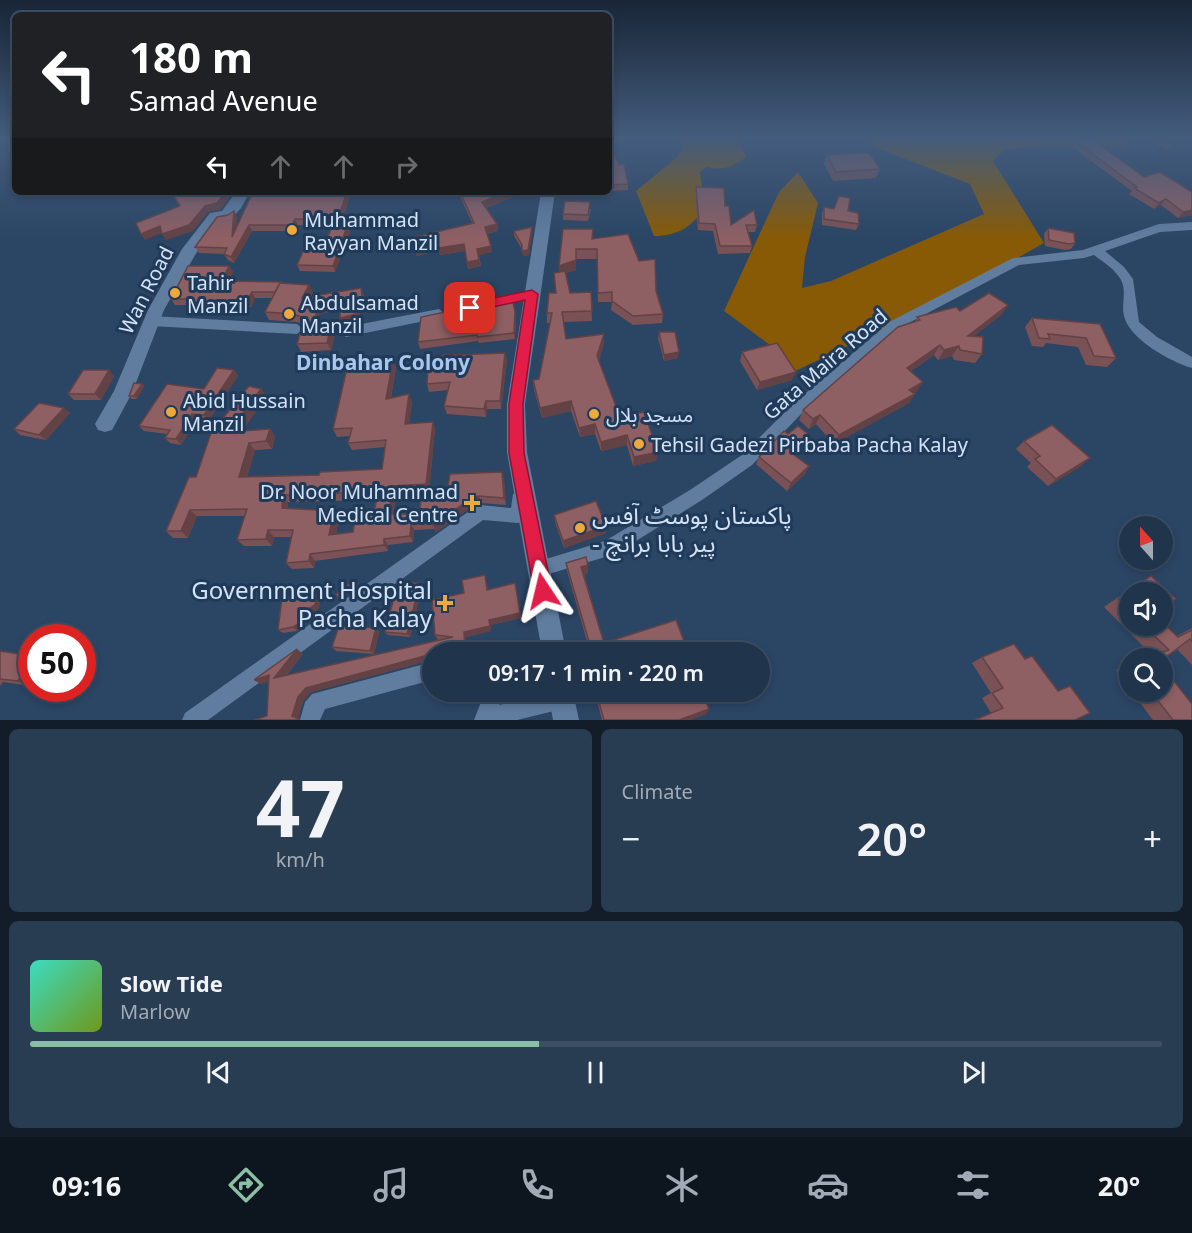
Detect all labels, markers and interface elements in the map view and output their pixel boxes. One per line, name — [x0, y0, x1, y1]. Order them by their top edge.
text: 180 m — [129, 28, 253, 85]
icon: left — [30, 36, 108, 114]
text: Samad Avenue — [129, 82, 318, 119]
icon: left — [201, 150, 234, 183]
icon: ahead — [264, 150, 297, 183]
icon: ahead — [327, 150, 360, 183]
icon: right — [390, 150, 423, 183]
place label: Muhammad Rayyan Manzil — [304, 206, 438, 256]
marker: Muhammad Rayyan Manzil — [285, 223, 299, 237]
street label: Wan Road — [112, 242, 180, 338]
place label: Tahir Manzil — [187, 269, 248, 319]
pin — [444, 282, 495, 333]
marker: Tahir Manzil — [168, 286, 182, 300]
place label: Abdulsamad Manzil — [301, 289, 419, 339]
icon: arrive — [453, 291, 486, 324]
street label: Gata Maira Road — [757, 303, 893, 425]
marker: Abdulsamad Manzil — [282, 307, 296, 321]
district label: Dinbahar Colony — [296, 348, 470, 376]
place label: Abid Hussain Manzil — [183, 387, 306, 437]
place label: مسجد بلال — [606, 401, 693, 428]
marker: Abid Hussain Manzil — [164, 405, 178, 419]
marker: مسجد بلال — [587, 407, 601, 421]
place label: Tehsil Gadezi Pirbaba Pacha Kalay — [651, 431, 969, 458]
marker: Tehsil Gadezi Pirbaba Pacha Kalay — [632, 437, 646, 451]
place label: Dr. Noor Muhammad Medical Centre — [260, 478, 458, 528]
marker: Dr. Noor Muhammad Medical Centre — [463, 494, 481, 512]
place label: پاکستان پوسٹ آفس - پیر بابا برانچ — [592, 498, 792, 561]
north arrow — [1119, 516, 1173, 570]
map controls — [1119, 516, 1173, 702]
marker: پاکستان پوسٹ آفس - پیر بابا برانچ — [573, 521, 587, 535]
position arrow — [511, 559, 575, 623]
place label: Government Hospital Pacha Kalay — [191, 573, 433, 634]
button: sound — [1119, 582, 1173, 636]
marker: Government Hospital Pacha Kalay — [436, 594, 454, 612]
speed limit sign: 50 — [18, 624, 96, 702]
button: search — [1119, 648, 1173, 702]
text: 09:17 · 1 min · 220 m — [488, 657, 704, 687]
text: 47 — [256, 754, 345, 860]
text: Climate — [622, 778, 693, 805]
text: 20° — [856, 808, 927, 869]
text: − — [622, 816, 640, 861]
text: + — [1143, 816, 1162, 861]
text: km/h — [276, 846, 325, 873]
text: Slow Tide — [120, 968, 223, 998]
text: Marlow — [120, 998, 190, 1025]
icon: previous — [202, 1056, 235, 1089]
icon: pause — [579, 1056, 612, 1089]
icon: next — [957, 1056, 990, 1089]
icon: directions — [225, 1164, 267, 1206]
icon: music — [370, 1164, 412, 1206]
icon: phone — [516, 1164, 558, 1206]
icon: climate — [661, 1164, 703, 1206]
icon: car — [807, 1164, 849, 1206]
icon: filters — [952, 1164, 994, 1206]
text: 09:16 — [52, 1167, 121, 1204]
text: 20° — [1098, 1167, 1140, 1204]

